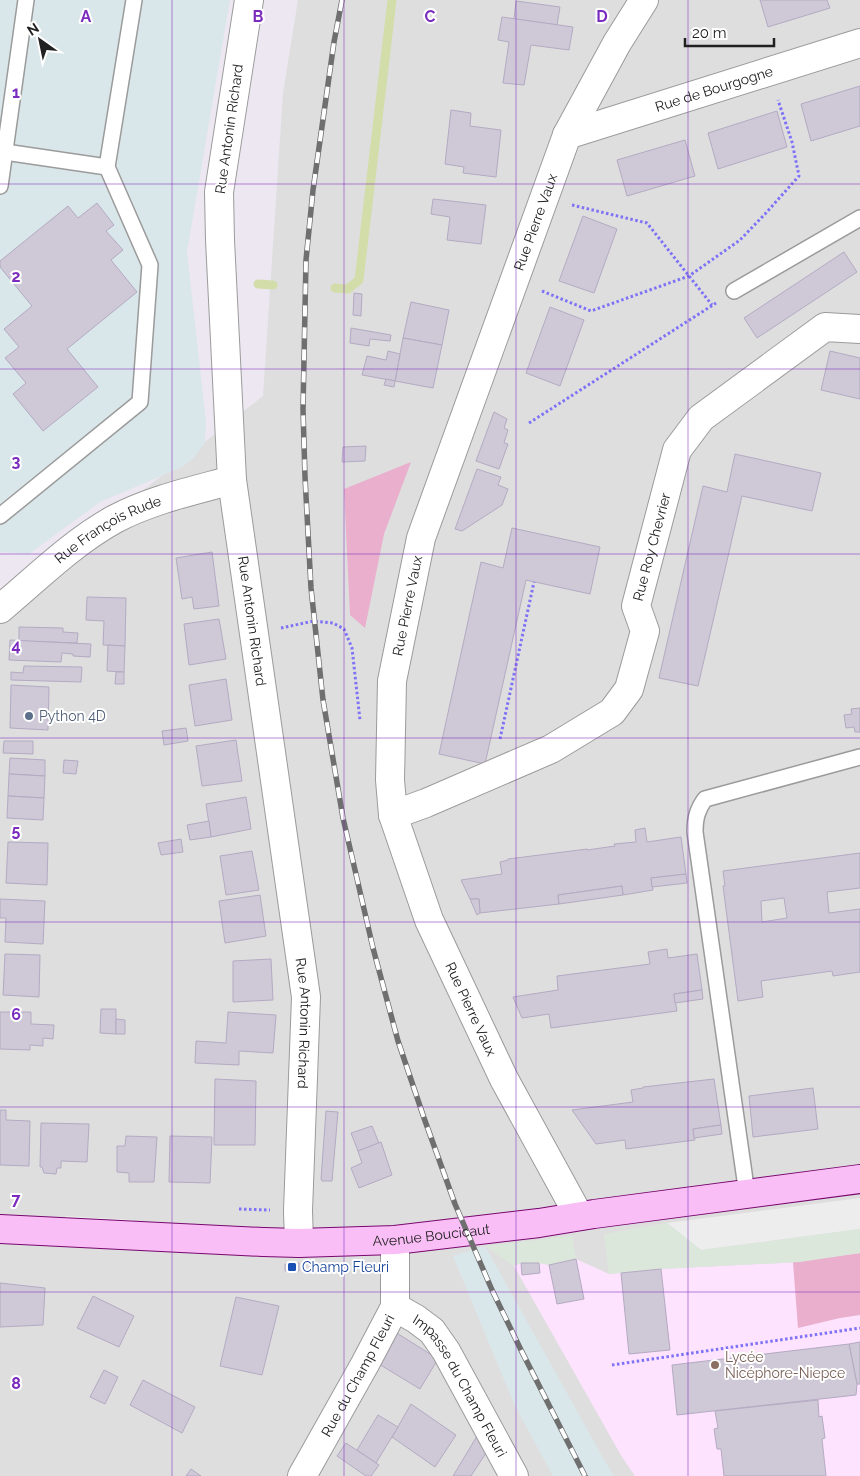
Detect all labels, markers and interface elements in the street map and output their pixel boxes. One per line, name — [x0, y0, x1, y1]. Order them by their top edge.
text: A — [81, 7, 92, 26]
text: B — [253, 7, 264, 26]
text: C — [425, 7, 436, 26]
text: D — [596, 7, 608, 26]
north arrow — [15, 15, 65, 65]
scale bar — [685, 15, 774, 47]
text: N — [24, 19, 42, 39]
text: 20 m — [692, 24, 727, 42]
street label: Rue Antonin Richard — [212, 63, 246, 195]
street label: Rue de Bourgogne — [653, 63, 775, 115]
text: 1 — [12, 83, 20, 102]
street label: Rue Pierre Vaux — [511, 171, 560, 273]
text: 2 — [11, 267, 21, 286]
text: 3 — [12, 452, 21, 471]
street label: Rue Roy Chevrier — [630, 491, 673, 603]
street label: Rue François Rude — [51, 493, 163, 567]
street label: Rue Pierre Vaux — [389, 554, 425, 657]
street label: Rue Antonin Richard — [235, 555, 269, 687]
text: 4 — [11, 636, 21, 655]
place label: Python 4D — [39, 708, 106, 724]
marker: Python 4D — [23, 710, 35, 722]
text: 5 — [12, 821, 21, 840]
street label: Rue Antonin Richard — [292, 957, 314, 1089]
street label: Rue Pierre Vaux — [442, 959, 500, 1059]
text: 6 — [11, 1005, 21, 1024]
text: 7 — [12, 1190, 21, 1209]
street label: Avenue Boucicaut — [372, 1221, 491, 1249]
place label: Champ Fleuri — [302, 1259, 389, 1275]
marker: Champ Fleuri — [286, 1261, 298, 1273]
street label: Impasse du Champ Fleuri — [410, 1311, 510, 1460]
street label: Rue du Champ Fleuri — [318, 1312, 398, 1439]
place label: Lycée Nicéphore-Niepce — [725, 1349, 845, 1381]
marker: Lycée Nicéphore-Niepce — [709, 1359, 721, 1371]
text: 8 — [11, 1374, 21, 1393]

